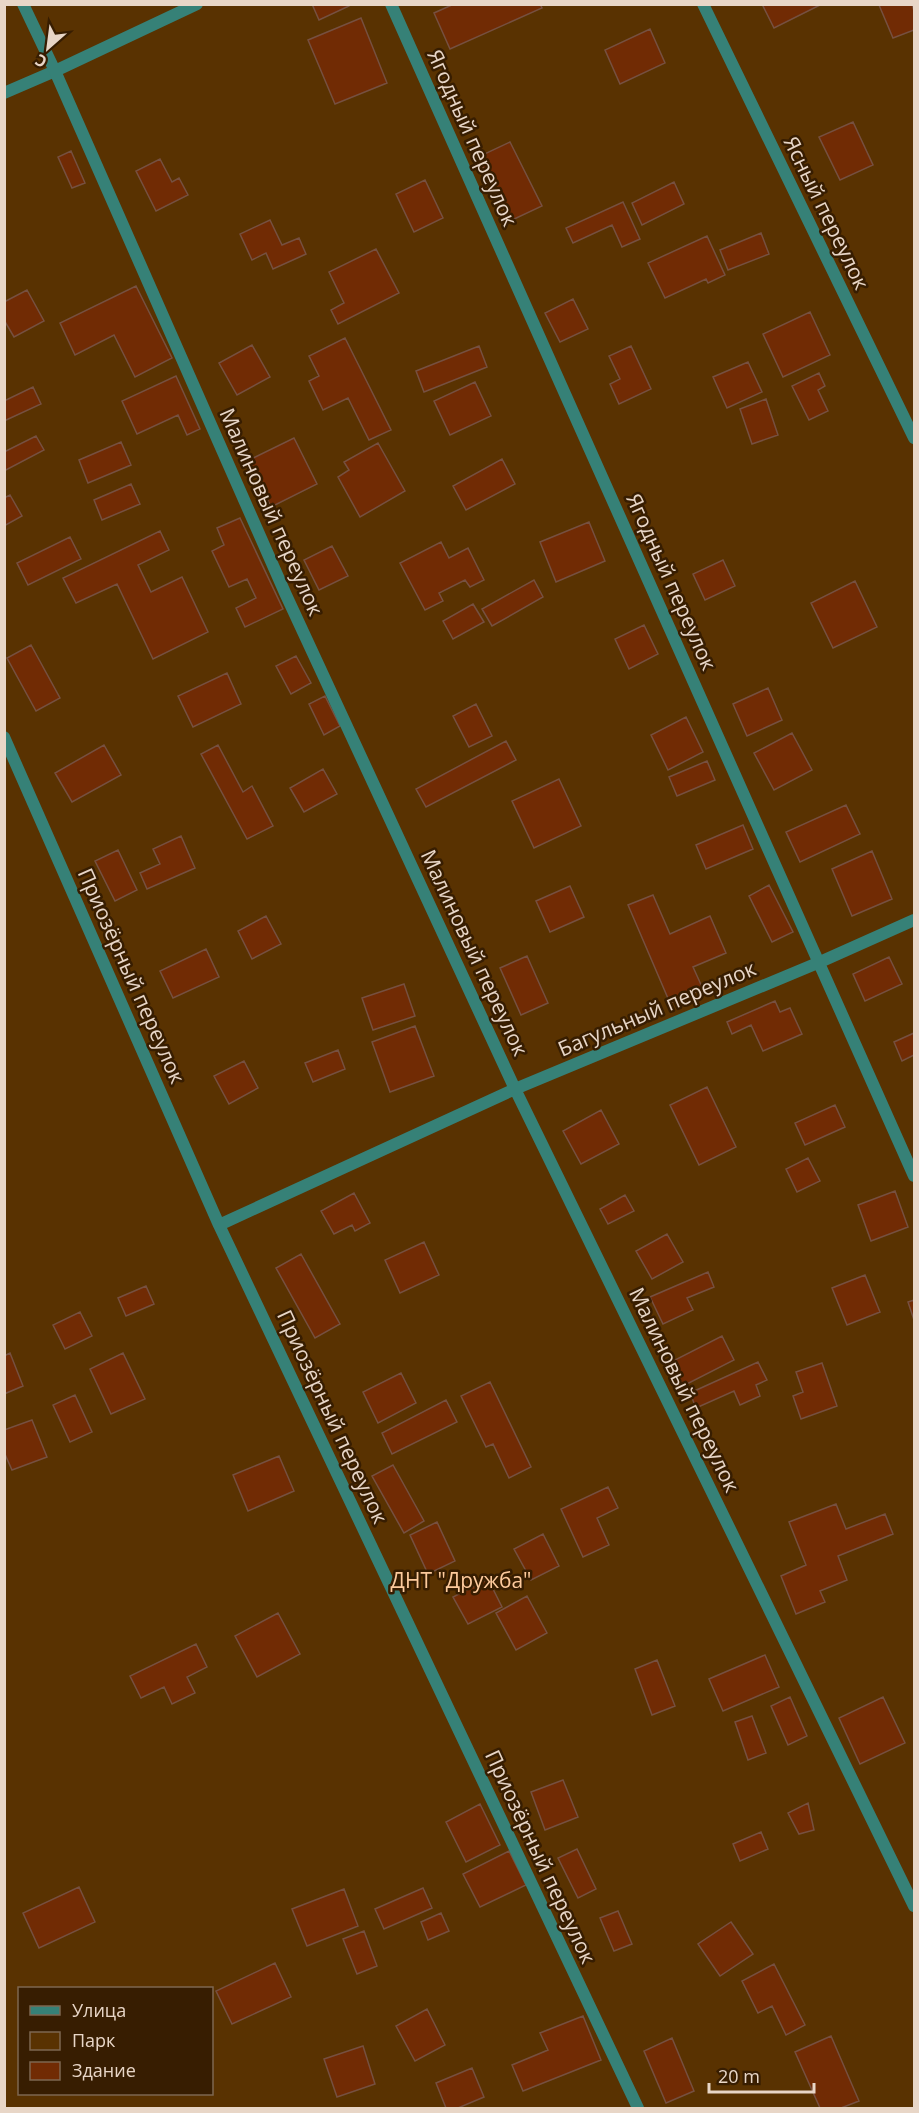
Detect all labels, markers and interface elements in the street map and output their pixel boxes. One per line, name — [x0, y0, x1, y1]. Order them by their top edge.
north arrow — [18, 18, 78, 78]
street label: Ягодный переулок — [421, 45, 525, 231]
text: С — [31, 49, 51, 73]
street label: Ясный переулок — [778, 131, 876, 294]
street label: Малиновый переулок — [214, 403, 330, 620]
street label: Ягодный переулок — [620, 489, 724, 675]
street label: Малиновый переулок — [415, 845, 535, 1060]
street label: Приозёрный переулок — [72, 864, 192, 1088]
street label: Багульный переулок — [553, 954, 760, 1062]
street label: Малиновый переулок — [623, 1283, 747, 1497]
street label: Приозёрный переулок — [271, 1305, 395, 1528]
park label: ДНТ "Дружба" — [391, 1566, 531, 1594]
street label: Приозёрный переулок — [479, 1745, 603, 1968]
legend — [18, 1987, 213, 2095]
text: Улица — [72, 1998, 126, 2022]
text: Парк — [72, 2028, 116, 2052]
scale bar — [709, 2056, 814, 2094]
text: Здание — [72, 2058, 136, 2082]
text: 20 m — [718, 2064, 760, 2088]

